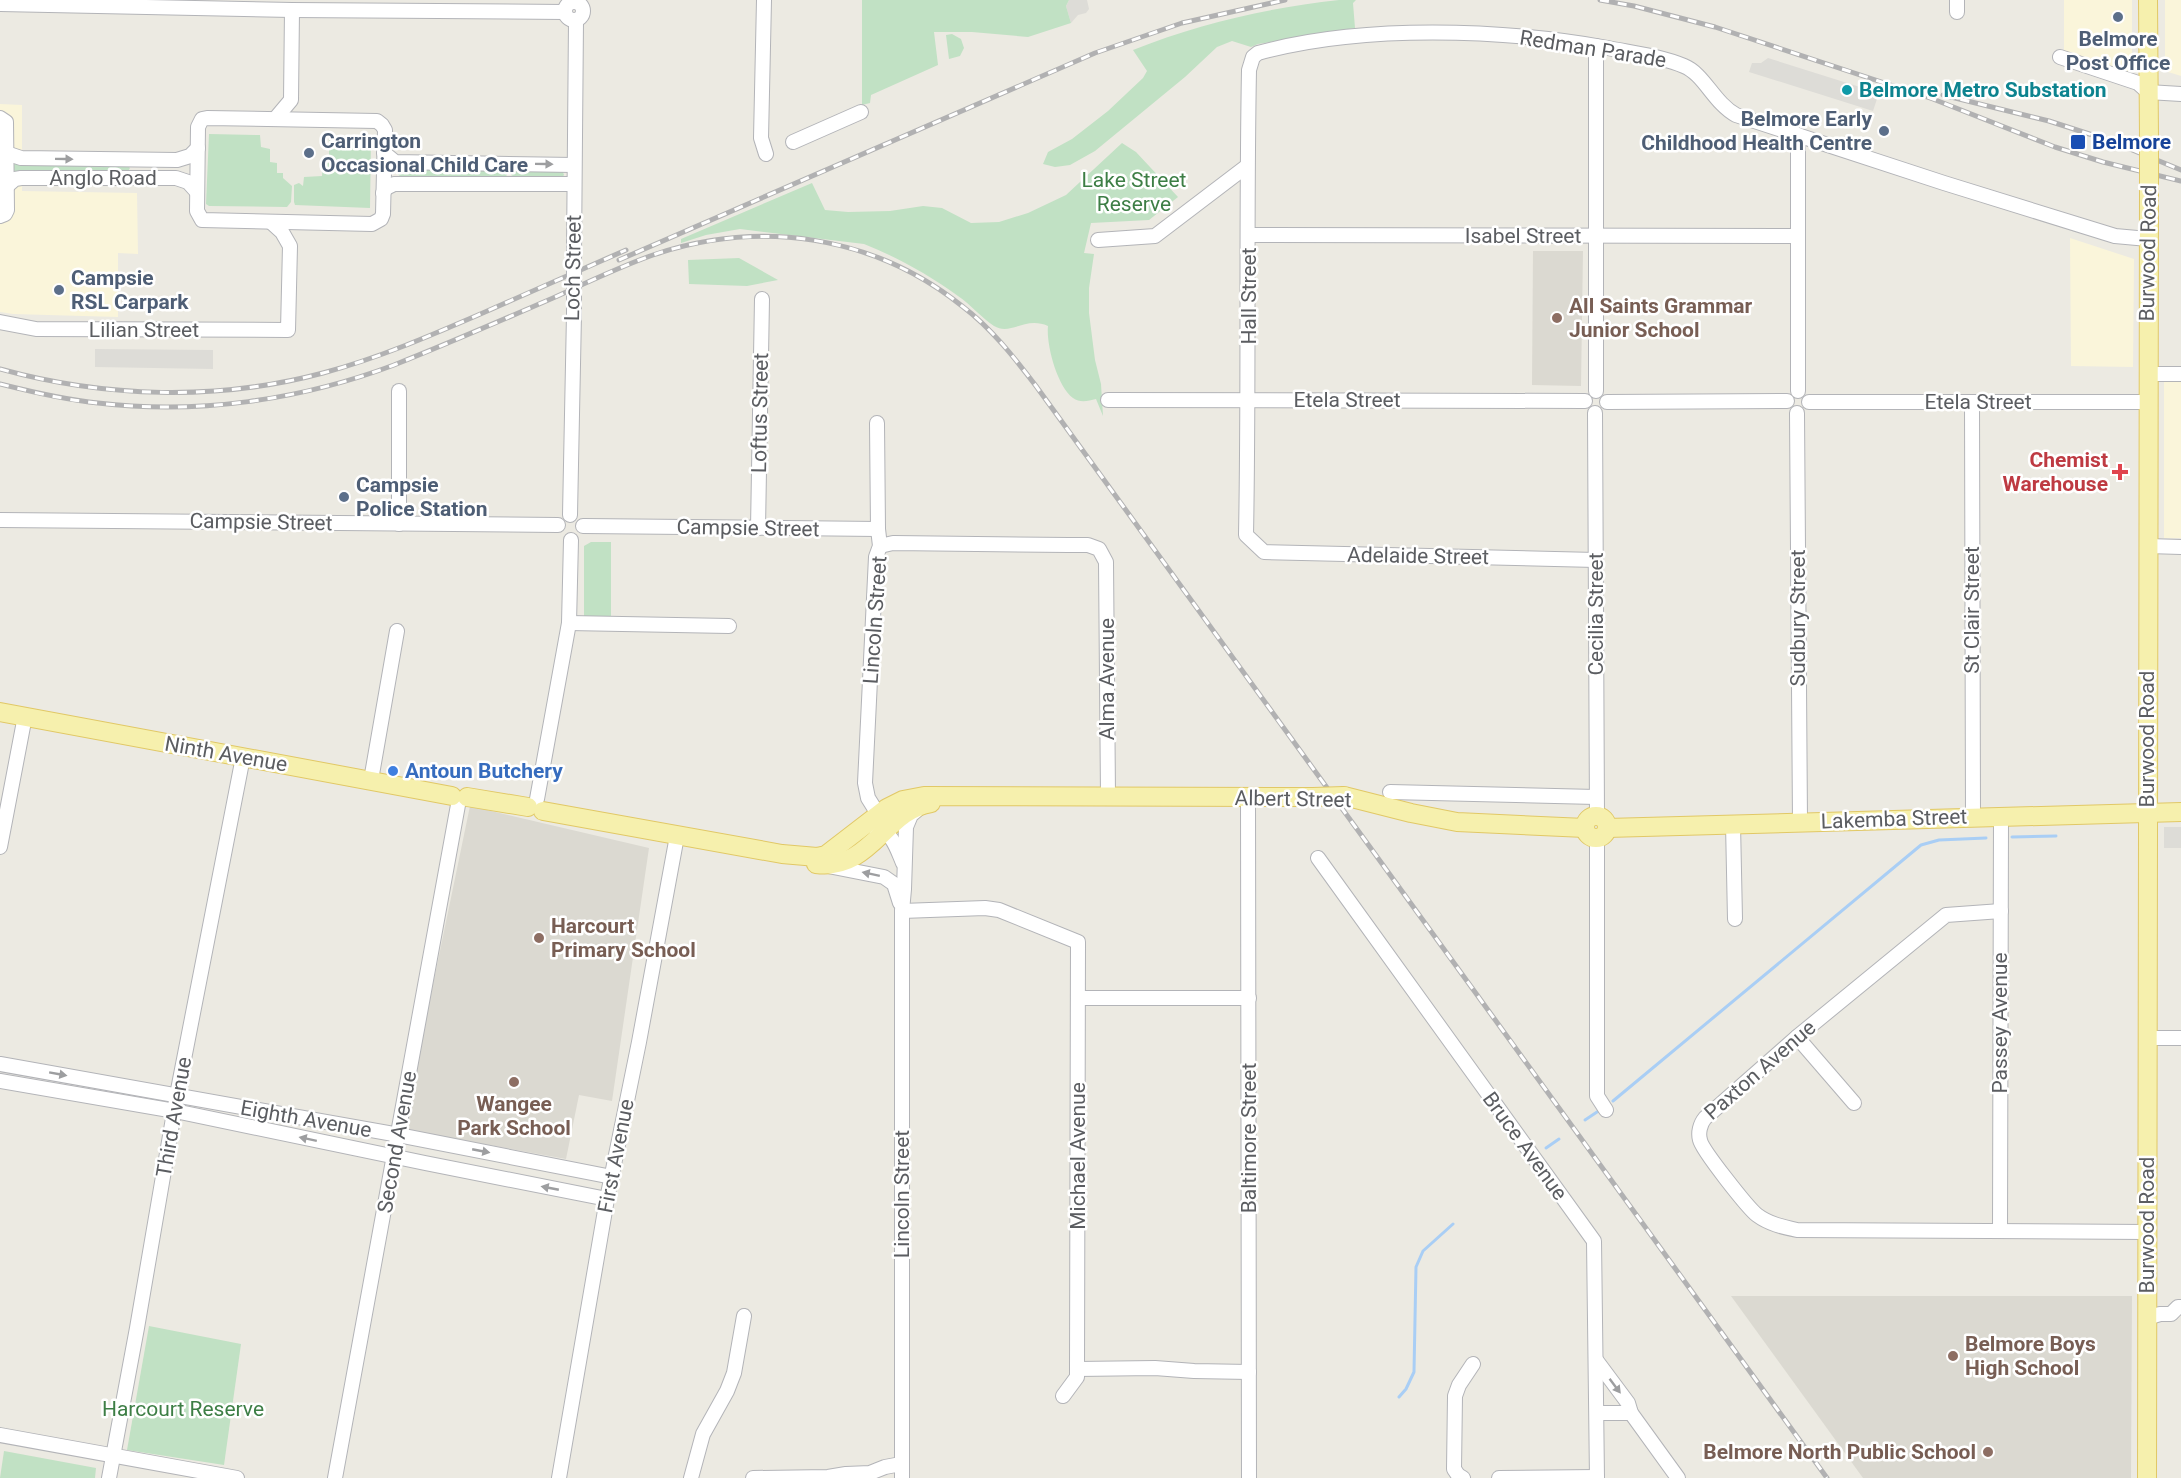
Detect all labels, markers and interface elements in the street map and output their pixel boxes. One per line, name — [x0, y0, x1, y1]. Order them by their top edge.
marker: Belmore Post Office — [2111, 10, 2125, 24]
street label: Redman Parade — [1518, 26, 1668, 72]
place label: Belmore Post Office — [2066, 27, 2170, 75]
place label: Belmore Metro Substation — [1859, 78, 2107, 102]
marker: Belmore Metro Substation — [1840, 83, 1854, 97]
place label: Belmore Early Childhood Health Centre — [1641, 107, 1872, 155]
marker: Belmore Early Childhood Health Centre — [1877, 124, 1891, 138]
place label: Carrington Occasional Child Care — [321, 129, 528, 177]
place label: Belmore — [2092, 130, 2171, 154]
marker: Belmore — [2069, 133, 2087, 151]
marker: Carrington Occasional Child Care — [302, 146, 316, 160]
one-way arrow — [54, 154, 73, 164]
one-way arrow — [534, 159, 553, 169]
street label: Anglo Road — [49, 166, 157, 190]
park label: Lake Street Reserve — [1082, 168, 1187, 216]
street label: Burwood Road — [2135, 184, 2161, 322]
street label: Loch Street — [560, 214, 586, 321]
street label: Isabel Street — [1465, 224, 1581, 248]
street label: Hall Street — [1237, 247, 1261, 345]
place label: Campsie RSL Carpark — [71, 266, 189, 314]
marker: Campsie RSL Carpark — [52, 283, 66, 297]
place label: All Saints Grammar Junior School — [1569, 294, 1753, 342]
marker: All Saints Grammar Junior School — [1550, 311, 1564, 325]
street label: Lilian Street — [89, 318, 199, 342]
street label: Loftus Street — [747, 352, 773, 473]
street label: Etela Street — [1293, 388, 1401, 412]
street label: Etela Street — [1924, 390, 2032, 414]
place label: Chemist Warehouse — [2002, 448, 2108, 496]
marker: Chemist Warehouse — [2113, 465, 2127, 479]
place label: Campsie Police Station — [356, 473, 487, 521]
marker: Campsie Police Station — [337, 490, 351, 504]
street label: Campsie Street — [189, 509, 333, 535]
street label: Campsie Street — [676, 515, 820, 541]
street label: Adelaide Street — [1347, 543, 1489, 569]
street label: St Clair Street — [1960, 546, 1984, 674]
street label: Sudbury Street — [1786, 549, 1810, 687]
street label: Cecilia Street — [1584, 552, 1608, 676]
street label: Lincoln Street — [859, 555, 891, 685]
street label: Alma Avenue — [1095, 618, 1119, 740]
street label: Burwood Road — [2135, 671, 2159, 807]
street label: Ninth Avenue — [163, 731, 289, 777]
place label: Antoun Butchery — [405, 759, 563, 783]
marker: Antoun Butchery — [386, 764, 400, 778]
street label: Albert Street — [1234, 786, 1352, 812]
street label: Lakemba Street — [1820, 804, 1968, 834]
one-way arrow — [861, 869, 880, 878]
place label: Harcourt Primary School — [551, 914, 696, 962]
marker: Harcourt Primary School — [532, 931, 546, 945]
street label: Passey Avenue — [1988, 952, 2012, 1094]
street label: Paxton Avenue — [1700, 1015, 1820, 1125]
street label: Third Avenue — [152, 1055, 196, 1179]
street label: Baltimore Street — [1237, 1063, 1261, 1213]
street label: Second Avenue — [373, 1069, 421, 1215]
one-way arrow — [48, 1070, 67, 1079]
marker: Wangee Park School — [507, 1075, 521, 1089]
street label: Michael Avenue — [1066, 1082, 1090, 1230]
street label: Bruce Avenue — [1478, 1087, 1572, 1205]
place label: Wangee Park School — [457, 1092, 571, 1140]
street label: Eighth Avenue — [239, 1096, 373, 1142]
street label: First Avenue — [593, 1097, 639, 1215]
street label: Lincoln Street — [890, 1130, 914, 1258]
one-way arrow — [299, 1133, 317, 1143]
one-way arrow — [472, 1147, 491, 1156]
street label: Burwood Road — [2135, 1157, 2159, 1293]
one-way arrow — [540, 1183, 559, 1192]
place label: Belmore Boys High School — [1965, 1332, 2096, 1380]
marker: Belmore Boys High School — [1946, 1349, 1960, 1363]
one-way arrow — [1609, 1379, 1621, 1394]
park label: Harcourt Reserve — [102, 1397, 264, 1421]
place label: Belmore North Public School — [1703, 1440, 1976, 1464]
marker: Belmore North Public School — [1981, 1445, 1995, 1459]

